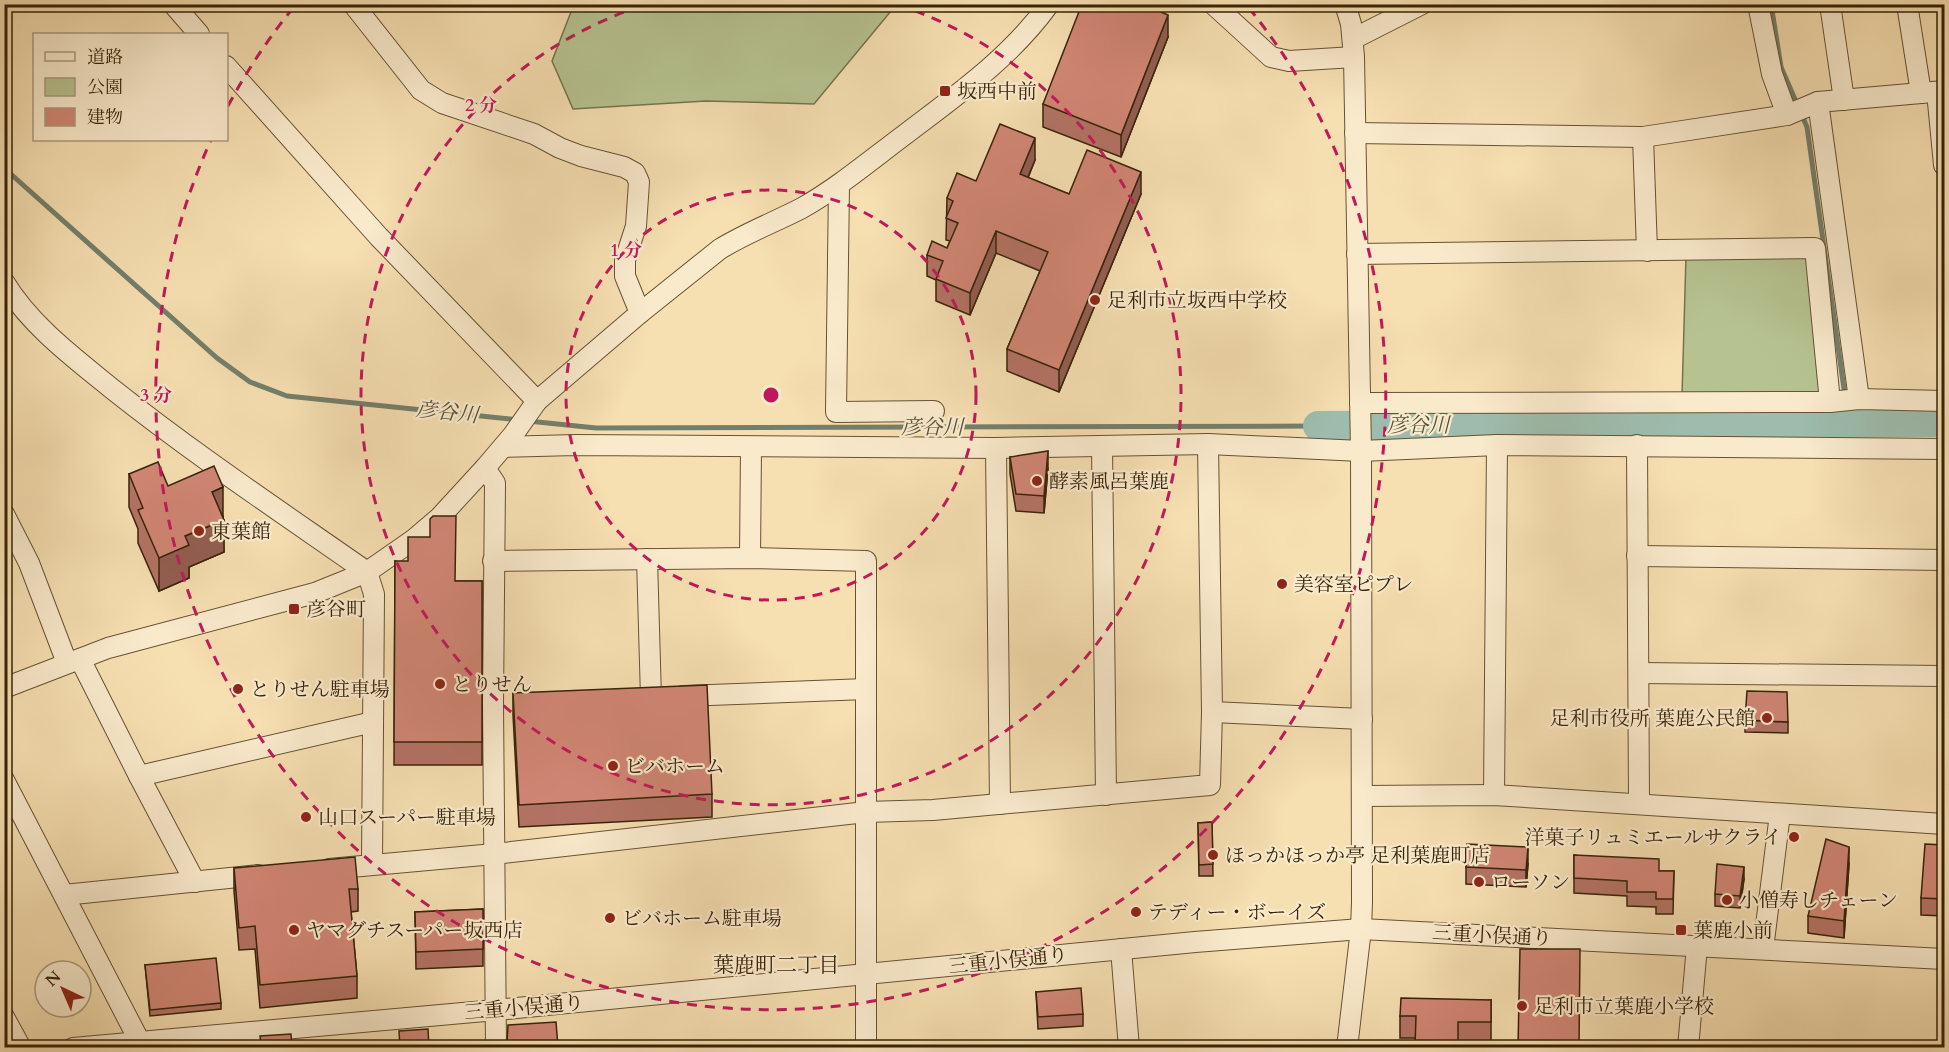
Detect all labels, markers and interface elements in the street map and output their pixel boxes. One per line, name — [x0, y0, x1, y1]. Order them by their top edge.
legend — [33, 33, 228, 141]
text: 道路 — [87, 45, 123, 70]
text: 公園 — [87, 75, 123, 100]
place label: 坂西中前 — [957, 78, 1037, 105]
marker: 坂西中前 — [938, 84, 952, 98]
text: 2 分 — [465, 93, 497, 118]
text: 建物 — [87, 105, 123, 130]
text: 1 分 — [610, 238, 642, 263]
place label: 足利市立坂西中学校 — [1107, 287, 1287, 314]
marker: 足利市立坂西中学校 — [1088, 293, 1102, 307]
text: 3 分 — [140, 383, 172, 408]
centre of rings — [761, 385, 781, 405]
water label: 彦谷川 — [414, 395, 482, 430]
water label: 彦谷川 — [1387, 411, 1451, 440]
water label: 彦谷川 — [901, 413, 965, 442]
place label: 酵素風呂葉鹿 — [1049, 468, 1169, 495]
marker: 酵素風呂葉鹿 — [1030, 474, 1044, 488]
place label: 東葉館 — [211, 518, 271, 545]
marker: 東葉館 — [192, 524, 206, 538]
place label: 美容室ピプレ — [1294, 571, 1413, 598]
marker: 美容室ピプレ — [1275, 577, 1289, 591]
place label: 彦谷町 — [306, 596, 366, 623]
marker: 彦谷町 — [287, 602, 301, 616]
place label: とりせん — [452, 671, 532, 698]
place label: とりせん駐車場 — [250, 676, 390, 703]
marker: とりせん — [433, 677, 447, 691]
marker: とりせん駐車場 — [231, 682, 245, 696]
place label: 足利市役所 葉鹿公民館 — [1550, 705, 1755, 732]
marker: 足利市役所 葉鹿公民館 — [1760, 711, 1774, 725]
place label: ビバホーム — [625, 753, 725, 780]
marker: ビバホーム — [606, 759, 620, 773]
place label: 山口スーパー駐車場 — [318, 804, 496, 831]
marker: 山口スーパー駐車場 — [299, 810, 313, 824]
place label: 洋菓子リュミエールサクライ — [1524, 824, 1782, 851]
marker: 洋菓子リュミエールサクライ — [1787, 830, 1801, 844]
place label: ほっかほっか亭 足利葉鹿町店 — [1225, 842, 1490, 869]
marker: ほっかほっか亭 足利葉鹿町店 — [1206, 848, 1220, 862]
place label: ローソン — [1491, 869, 1570, 896]
marker: ローソン — [1472, 875, 1486, 889]
place label: 小僧寿しチェーン — [1739, 887, 1898, 914]
marker: 小僧寿しチェーン — [1720, 893, 1734, 907]
place label: テディー・ボーイズ — [1148, 899, 1326, 926]
place label: ビバホーム駐車場 — [622, 905, 782, 932]
marker: テディー・ボーイズ — [1129, 905, 1143, 919]
marker: ビバホーム駐車場 — [603, 911, 617, 925]
place label: ヤマグチスーパー坂西店 — [306, 917, 523, 944]
place label: 葉鹿小前 — [1693, 917, 1773, 944]
street label: 三重小俣通り — [1431, 919, 1553, 952]
marker: ヤマグチスーパー坂西店 — [287, 923, 301, 937]
marker: 葉鹿小前 — [1674, 923, 1688, 937]
street label: 三重小俣通り — [947, 941, 1069, 980]
district label: 葉鹿町二丁目 — [713, 951, 839, 980]
north arrow — [33, 959, 93, 1019]
text: N — [41, 966, 66, 992]
street label: 三重小俣通り — [463, 989, 585, 1026]
place label: 足利市立葉鹿小学校 — [1534, 993, 1714, 1020]
marker: 足利市立葉鹿小学校 — [1515, 999, 1529, 1013]

